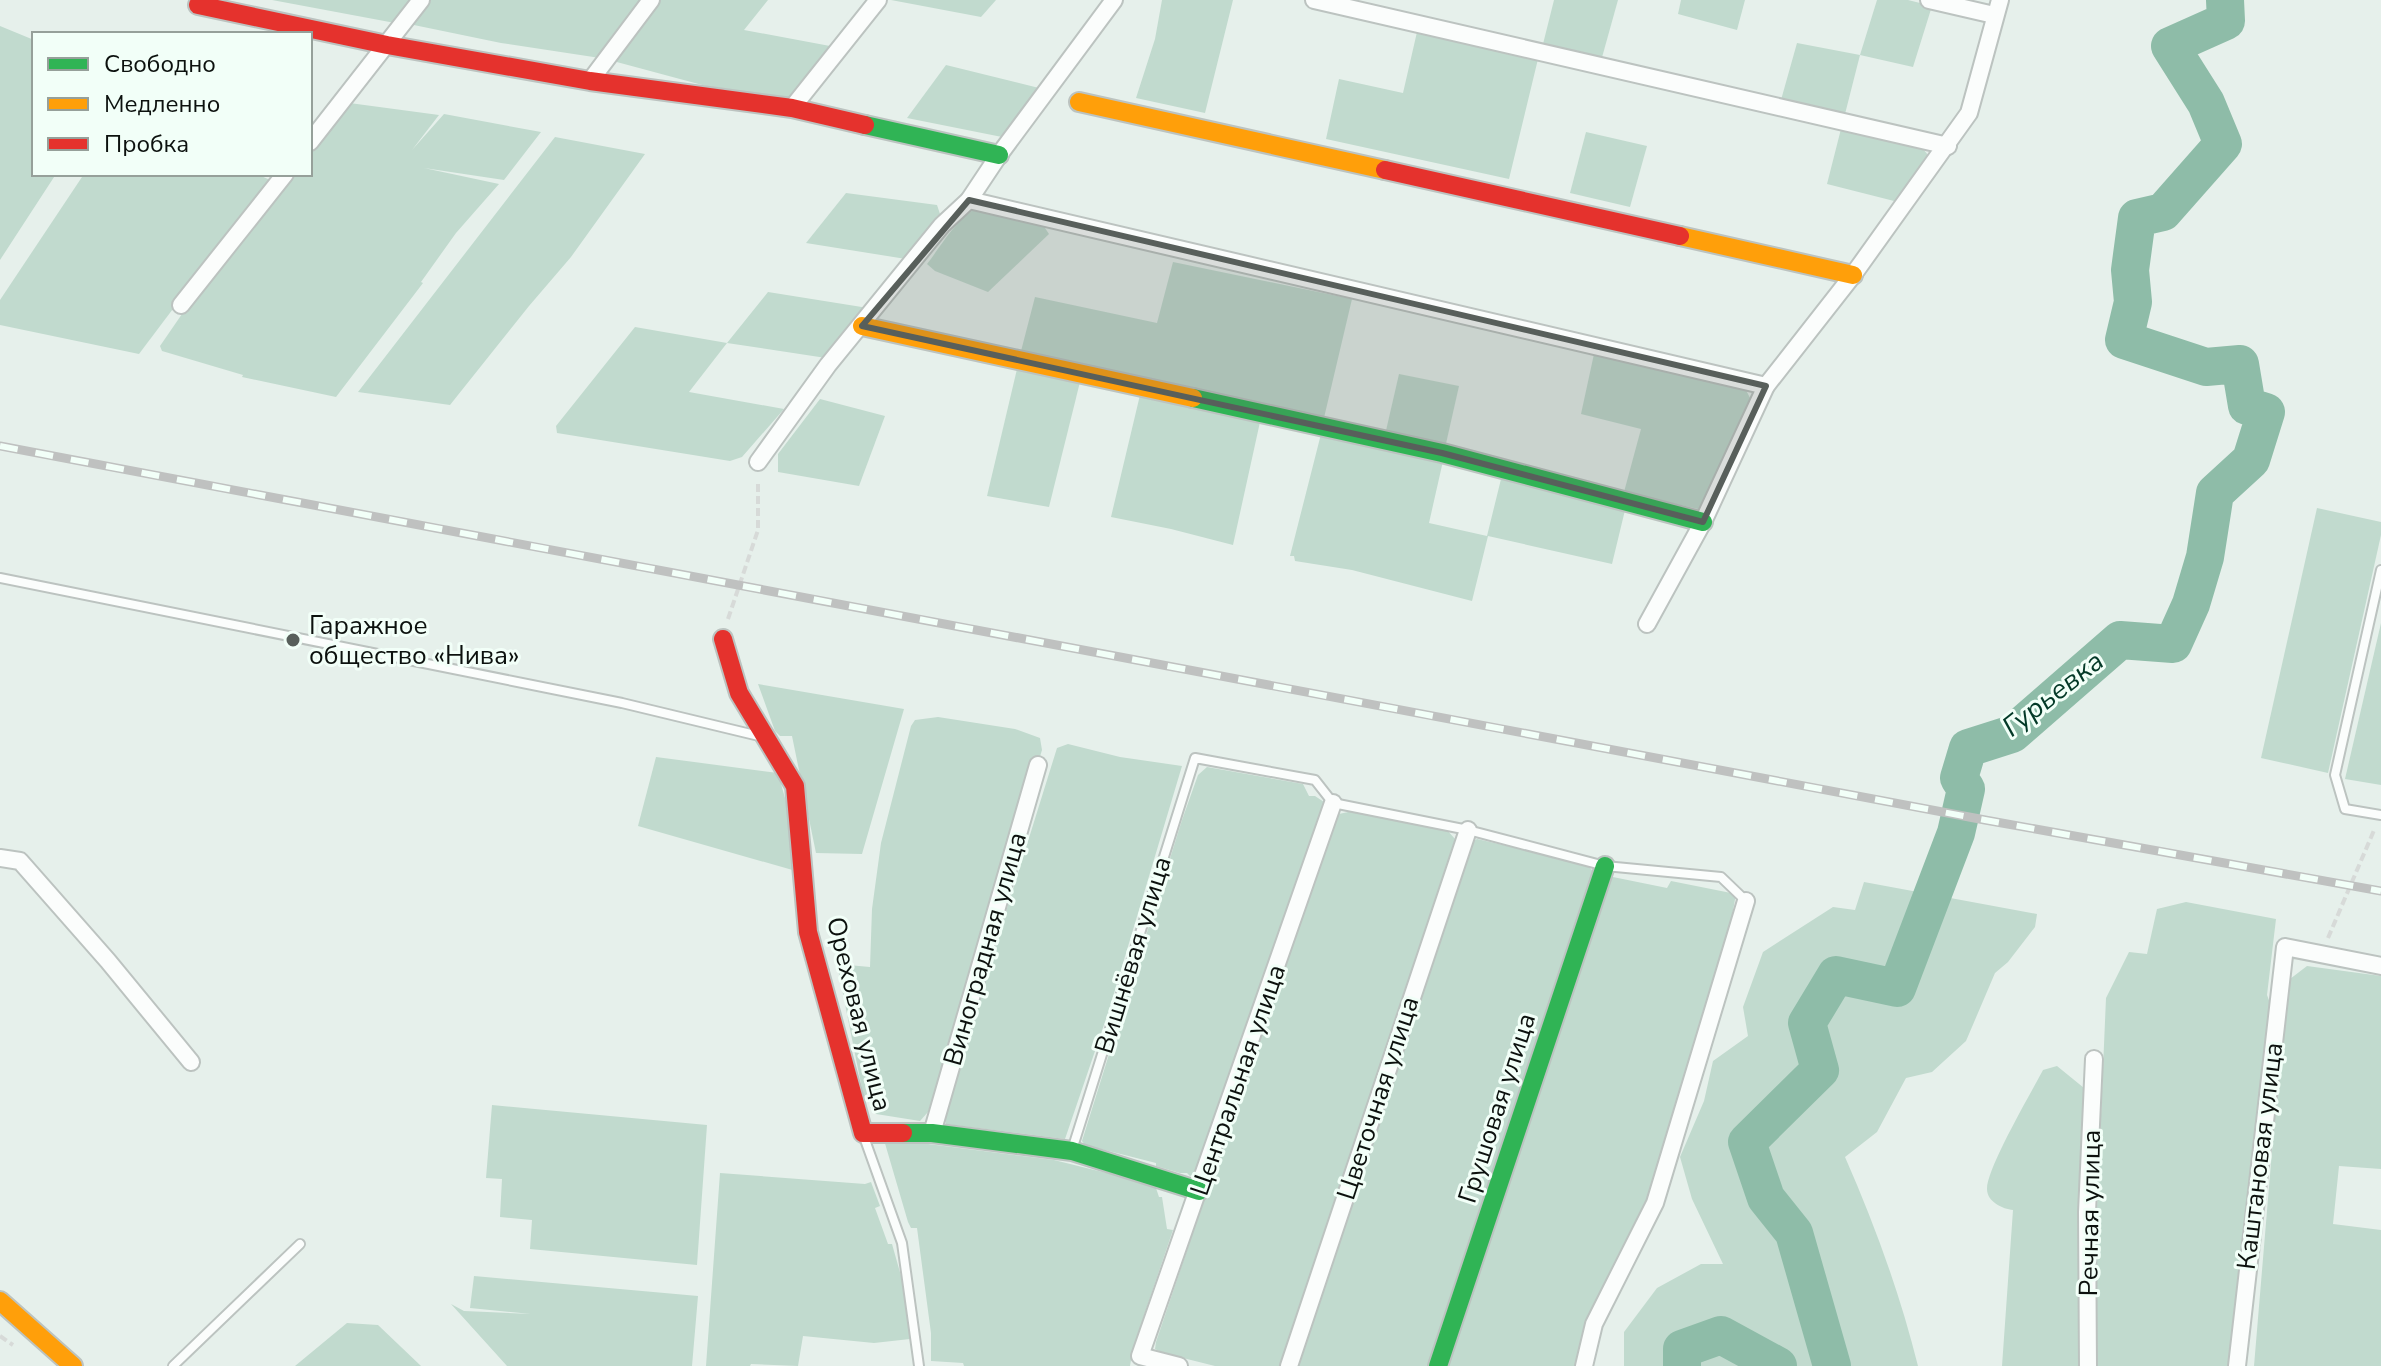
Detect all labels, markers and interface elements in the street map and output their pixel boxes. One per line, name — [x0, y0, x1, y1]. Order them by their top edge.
legend — [32, 32, 312, 176]
text: Свободно — [104, 48, 216, 80]
text: Медленно — [104, 88, 220, 120]
text: Пробка — [104, 128, 189, 160]
place label: Гаражное общество «Нива» — [309, 608, 520, 673]
marker: Гаражное общество «Нива» — [284, 631, 302, 649]
water label: Гурьевка — [1994, 642, 2112, 746]
street label: Виноградная улица — [935, 828, 1035, 1070]
street label: Вишнёвая улица — [1086, 852, 1180, 1058]
street label: Ореховая улица — [818, 913, 900, 1115]
street label: Центральная улица — [1182, 960, 1294, 1200]
street label: Цветочная улица — [1329, 992, 1427, 1204]
street label: Грушовая улица — [1450, 1009, 1544, 1207]
street label: Каштановая улица — [2229, 1040, 2291, 1272]
street label: Речная улица — [2071, 1129, 2109, 1297]

